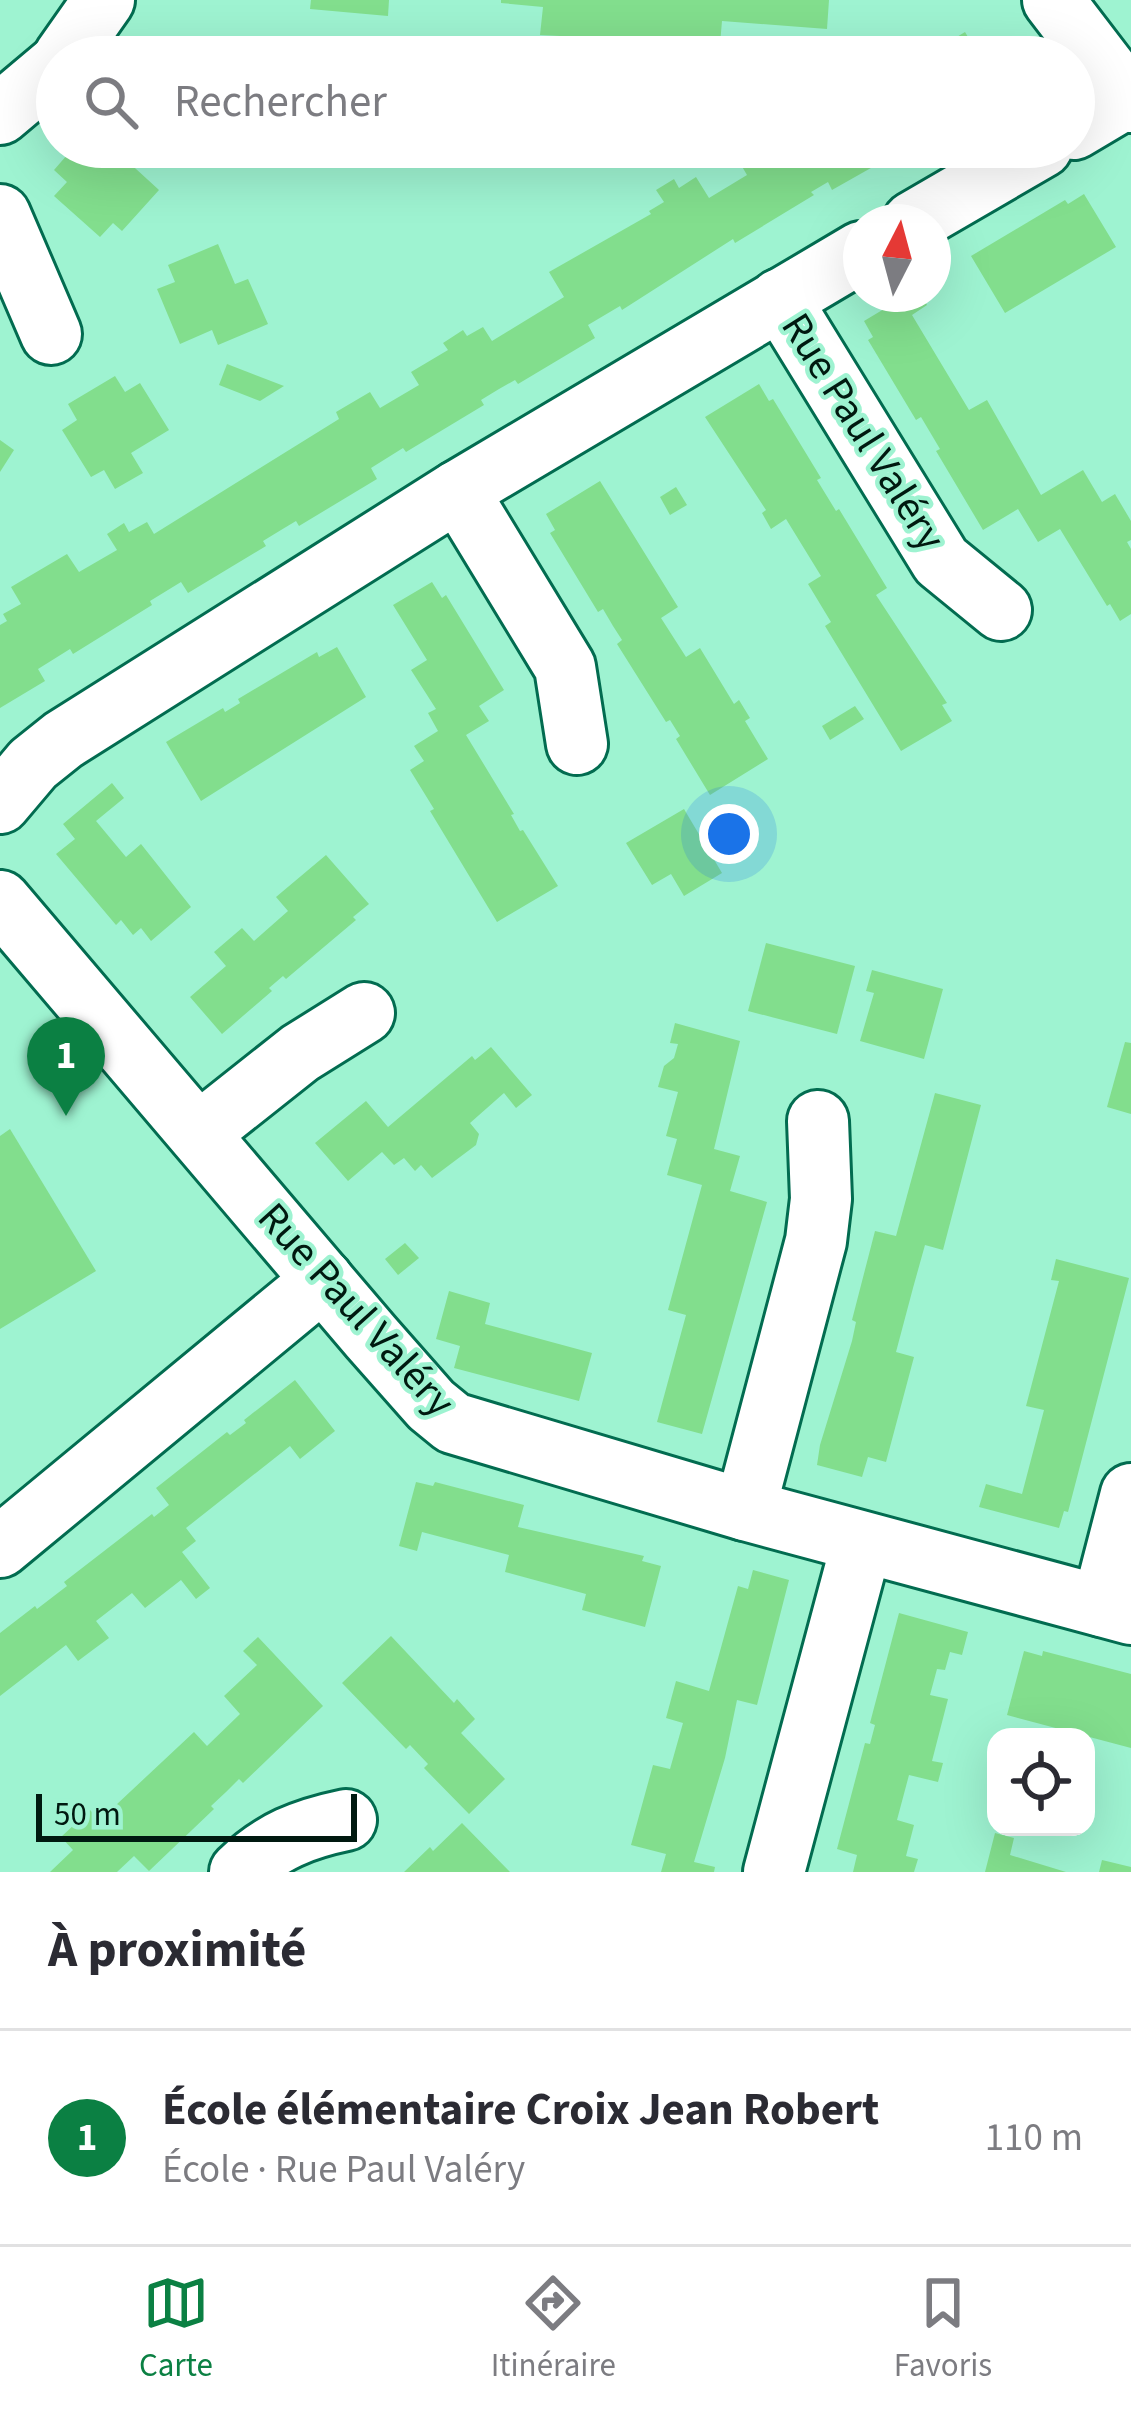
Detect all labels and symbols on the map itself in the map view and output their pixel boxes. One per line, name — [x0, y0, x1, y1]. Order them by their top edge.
north arrow — [843, 204, 951, 312]
street label: Rue Paul Valéry — [766, 302, 960, 563]
your location — [699, 804, 759, 864]
pin: 1 — [27, 1017, 105, 1116]
street label: Rue Paul Valéry — [243, 1190, 469, 1431]
scale bar — [36, 1788, 357, 1841]

